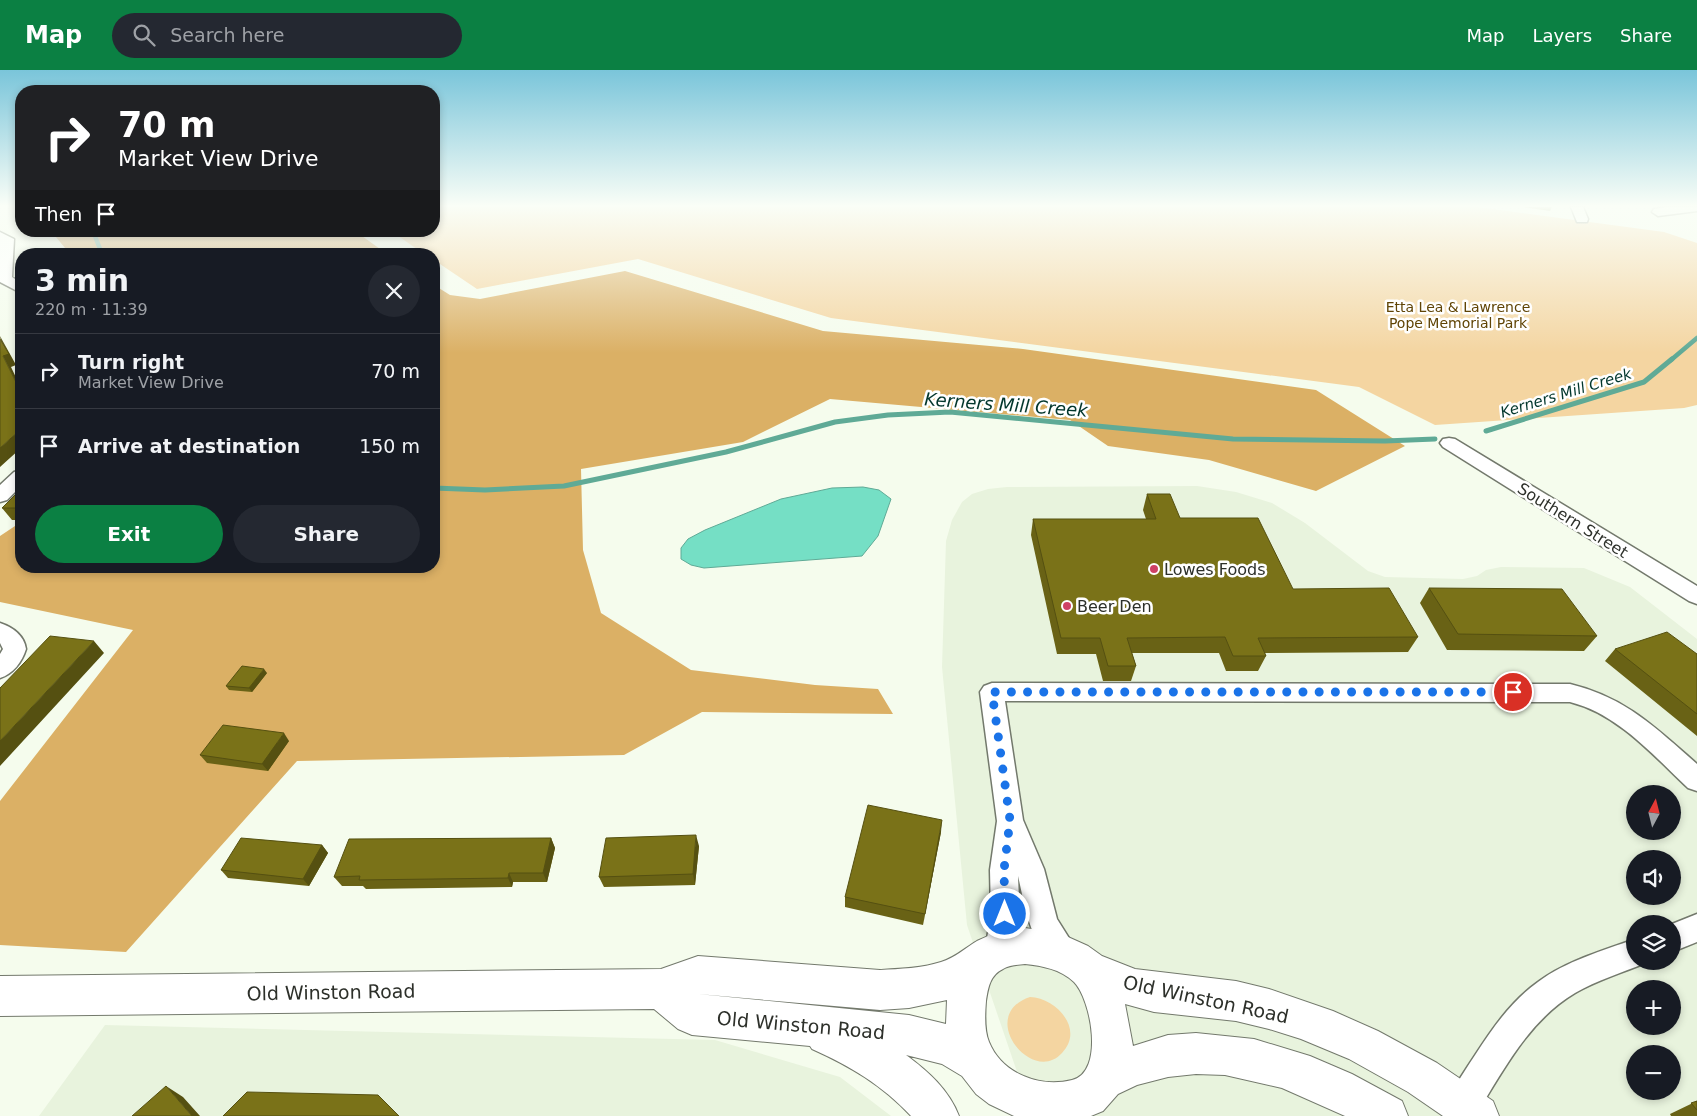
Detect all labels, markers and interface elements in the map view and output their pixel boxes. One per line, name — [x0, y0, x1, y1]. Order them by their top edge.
search box — [112, 13, 462, 58]
text: Map — [25, 21, 82, 49]
icon: search — [130, 21, 158, 49]
text: Search here — [170, 24, 284, 46]
text: Map — [1466, 25, 1504, 46]
text: Layers — [1532, 25, 1592, 46]
text: Share — [1620, 25, 1672, 46]
icon: right — [35, 105, 100, 170]
text: 70 m — [118, 105, 215, 145]
text: Market View Drive — [118, 146, 318, 171]
icon: arrive — [92, 200, 120, 228]
text: Then — [35, 203, 82, 225]
text: 3 min — [35, 263, 129, 298]
button: close — [368, 265, 420, 317]
park label: Etta Lea & Lawrence Pope Memorial Park — [1386, 299, 1530, 331]
text: 220 m · 11:39 — [35, 300, 148, 319]
text: Turn right — [78, 351, 184, 373]
icon: right — [35, 357, 63, 385]
text: 70 m — [371, 360, 420, 382]
water label: Kerners Mill Creek — [1498, 364, 1635, 422]
text: Market View Drive — [78, 373, 224, 392]
water label: Kerners Mill Creek — [924, 388, 1090, 421]
icon: arrive — [35, 432, 63, 460]
text: Arrive at destination — [78, 435, 300, 457]
text: 150 m — [359, 435, 420, 457]
street label: Southern Street — [1514, 479, 1631, 562]
button: Exit — [35, 505, 223, 563]
button: Share — [233, 505, 420, 563]
place label: Lowes Foods — [1164, 560, 1265, 579]
marker: Lowes Foods — [1148, 563, 1160, 575]
place label: Beer Den — [1077, 597, 1152, 616]
marker: Beer Den — [1061, 600, 1073, 612]
pin — [1492, 671, 1534, 713]
icon: arrive — [1499, 678, 1527, 706]
north arrow — [1626, 785, 1681, 840]
map controls — [1626, 785, 1681, 1100]
button: sound — [1626, 850, 1681, 905]
position arrow — [978, 887, 1030, 939]
button: layers — [1626, 915, 1681, 970]
street label: Old Winston Road — [1121, 971, 1291, 1027]
street label: Old Winston Road — [246, 980, 416, 1004]
button: + — [1626, 980, 1681, 1035]
street label: Old Winston Road — [716, 1007, 886, 1043]
button: − — [1626, 1045, 1681, 1100]

